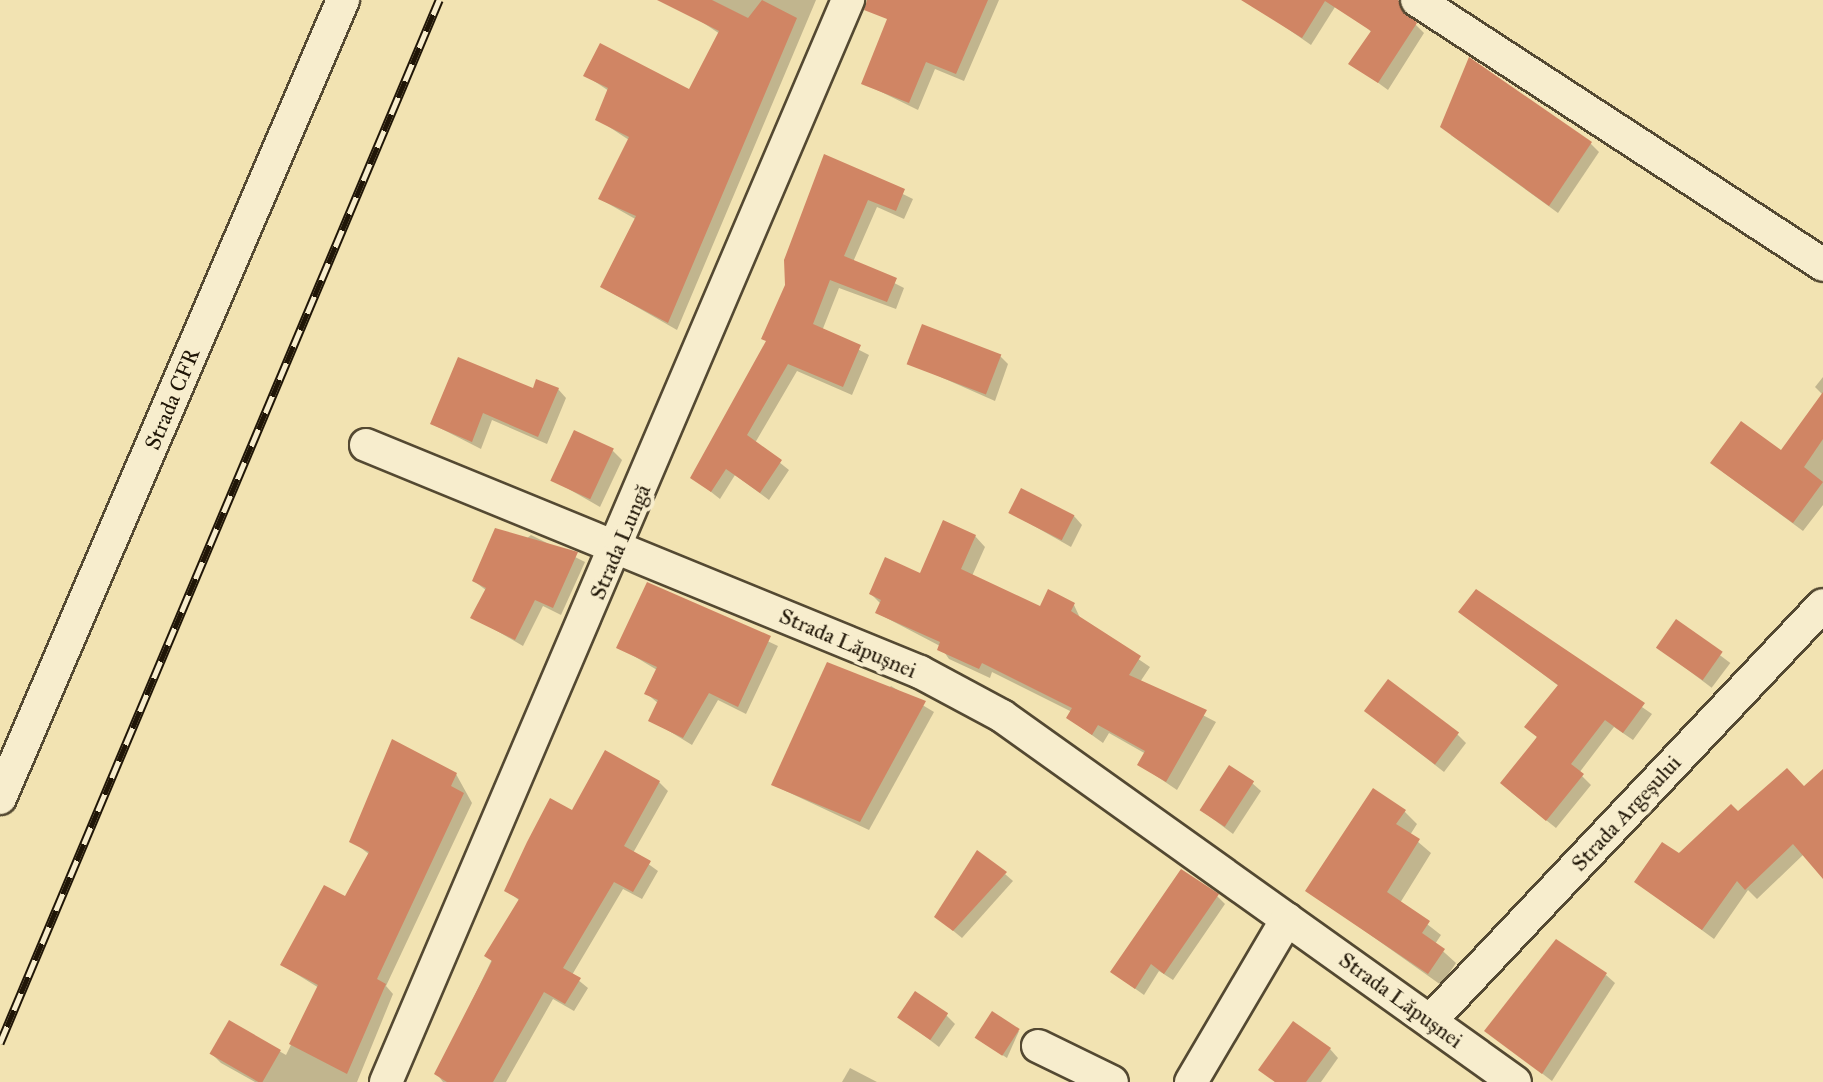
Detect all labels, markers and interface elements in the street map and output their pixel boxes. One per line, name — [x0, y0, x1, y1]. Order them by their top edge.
street label: Strada CFR — [139, 344, 205, 454]
street label: Strada Lungă — [584, 480, 656, 604]
street label: Strada Lăpușnei — [775, 602, 921, 684]
street label: Strada Argeșului — [1566, 750, 1686, 876]
street label: Strada Lăpușnei — [1334, 946, 1468, 1054]

